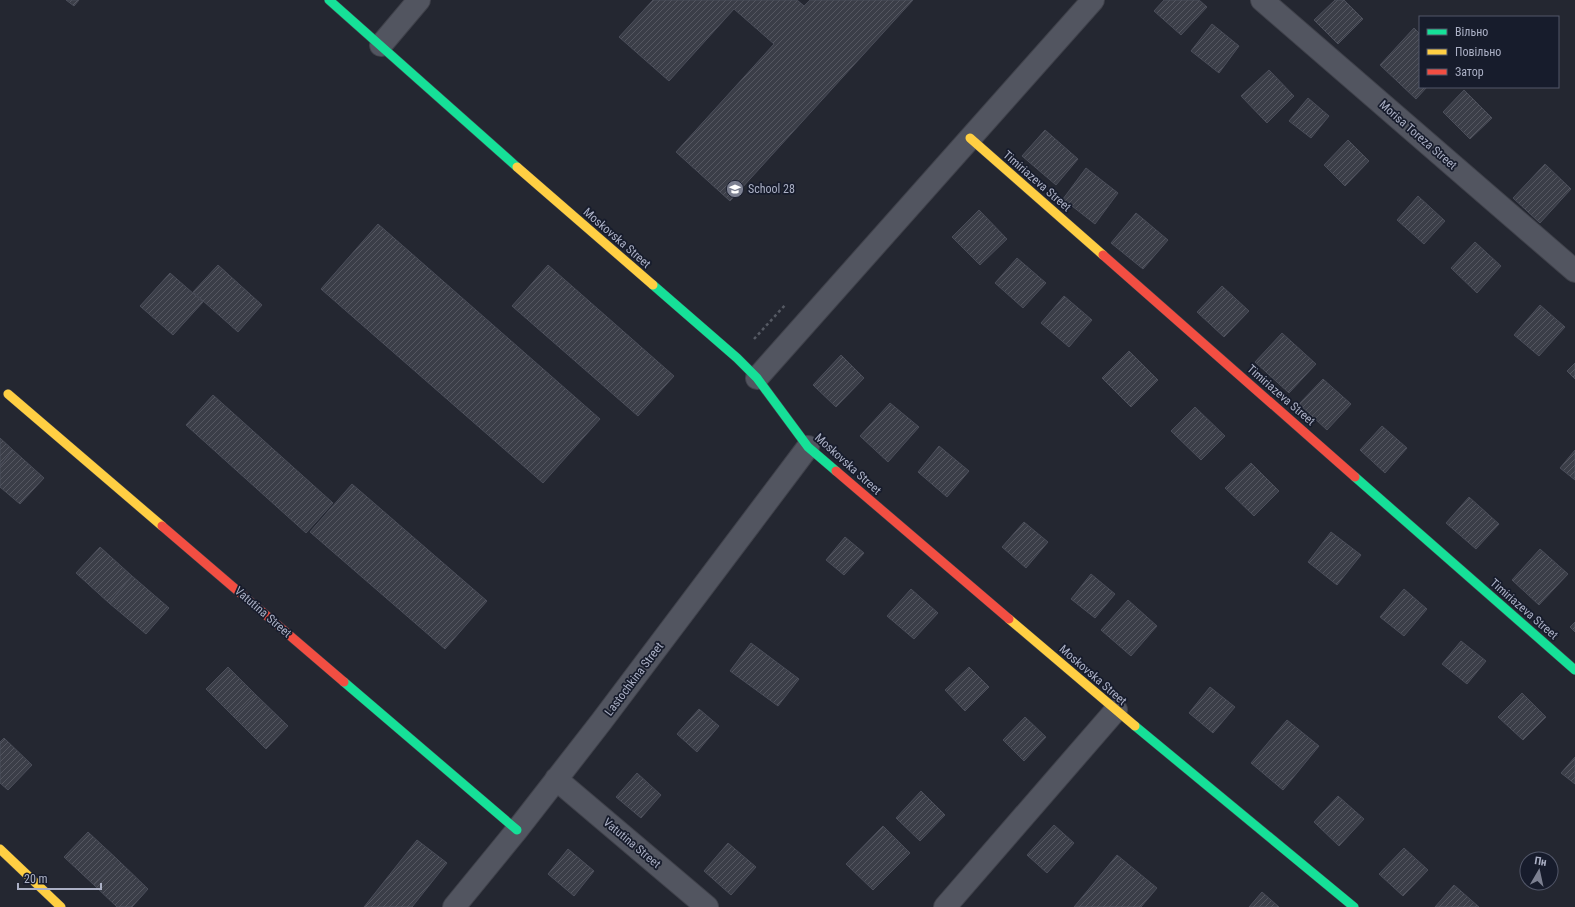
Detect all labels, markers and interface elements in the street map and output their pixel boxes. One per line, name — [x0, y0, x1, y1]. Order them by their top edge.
legend — [1419, 16, 1559, 88]
text: Вільно — [1455, 25, 1488, 39]
text: Повільно — [1455, 45, 1501, 59]
text: Затор — [1455, 65, 1484, 79]
street label: Morisa Toreza Street — [1376, 98, 1460, 173]
street label: Timiriazeva Street — [1000, 148, 1074, 215]
school or university icon: School 28 — [725, 179, 745, 199]
place label: School 28 — [748, 182, 795, 196]
street label: Moskovska Street — [581, 205, 654, 271]
street label: Timiriazeva Street — [1244, 362, 1318, 429]
street label: Moskovska Street — [812, 431, 884, 498]
street label: Timiriazeva Street — [1487, 576, 1561, 643]
street label: Vatutina Street — [232, 584, 294, 641]
street label: Lastochkina Street — [602, 639, 666, 718]
street label: Moskovska Street — [1057, 642, 1130, 708]
street label: Vatutina Street — [601, 815, 664, 871]
north arrow — [1519, 851, 1559, 891]
text: Пн — [1533, 854, 1548, 869]
scale bar — [18, 865, 101, 891]
text: 20 m — [24, 872, 48, 886]

